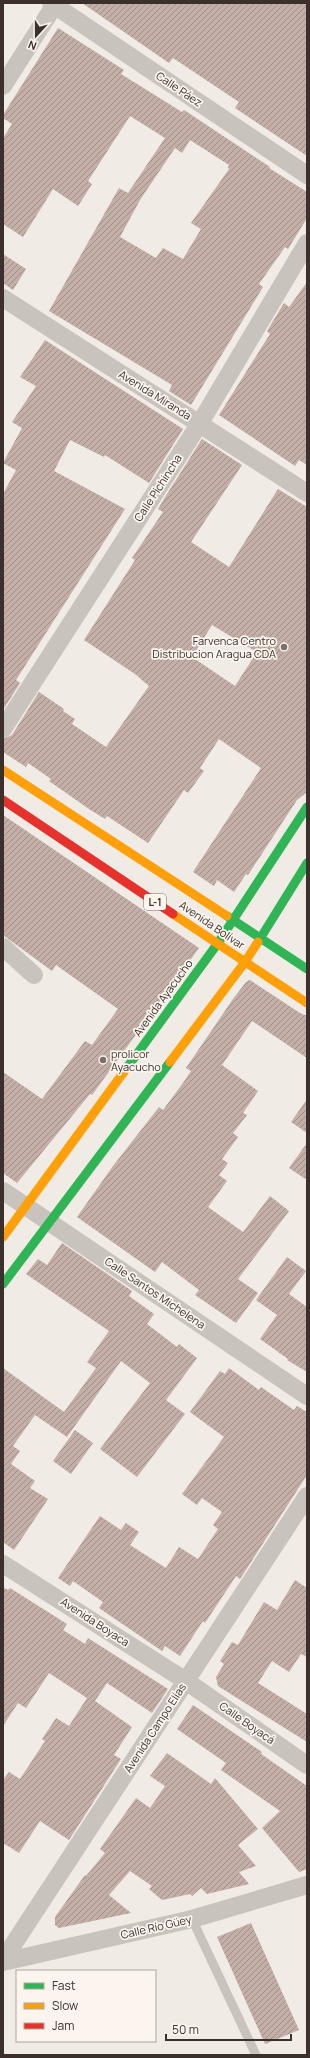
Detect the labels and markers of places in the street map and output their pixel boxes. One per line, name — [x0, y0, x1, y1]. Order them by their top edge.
place label: Farvenca Centro Distribucion Aragua CDA — [152, 633, 276, 661]
marker: Farvenca Centro Distribucion Aragua CDA — [279, 642, 289, 652]
place label: prolicor Ayacucho — [111, 1046, 161, 1074]
marker: prolicor Ayacucho — [98, 1055, 108, 1065]

